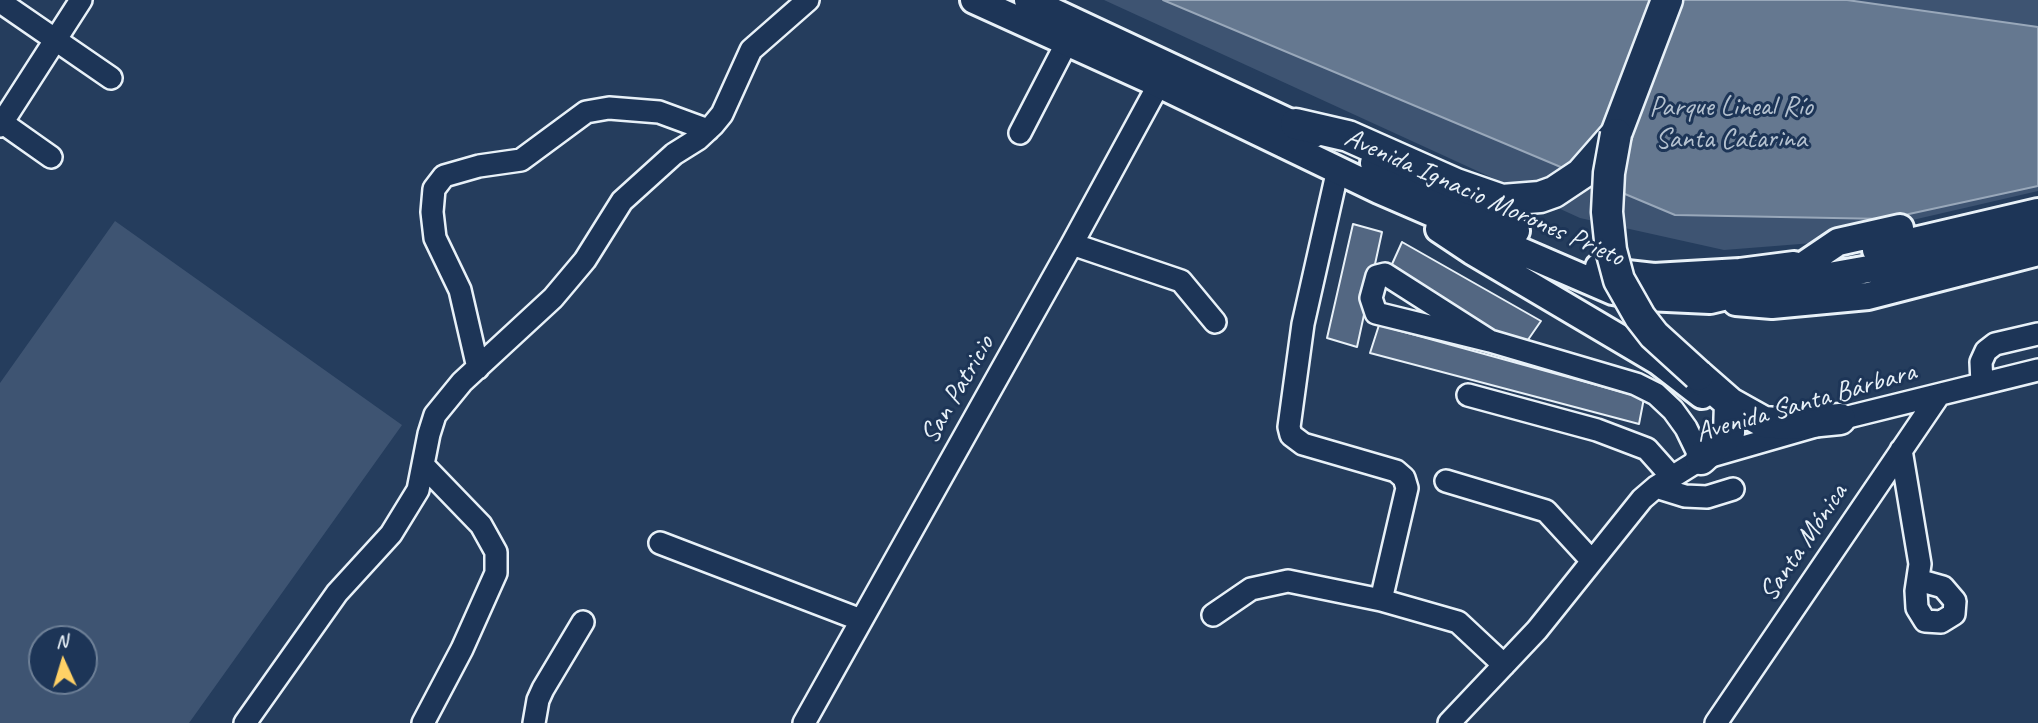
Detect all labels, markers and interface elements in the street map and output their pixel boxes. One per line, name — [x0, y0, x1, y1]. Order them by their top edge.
park label: Parque Lineal Río Santa Catarina — [1649, 91, 1813, 157]
street label: Avenida Ignacio Morones Prieto — [1339, 121, 1629, 275]
street label: San Patricio — [914, 330, 1002, 450]
street label: Avenida Santa Bárbara — [1692, 356, 1920, 450]
street label: Santa Mónica — [1753, 478, 1855, 608]
north arrow — [28, 625, 98, 695]
text: N — [55, 629, 68, 653]

